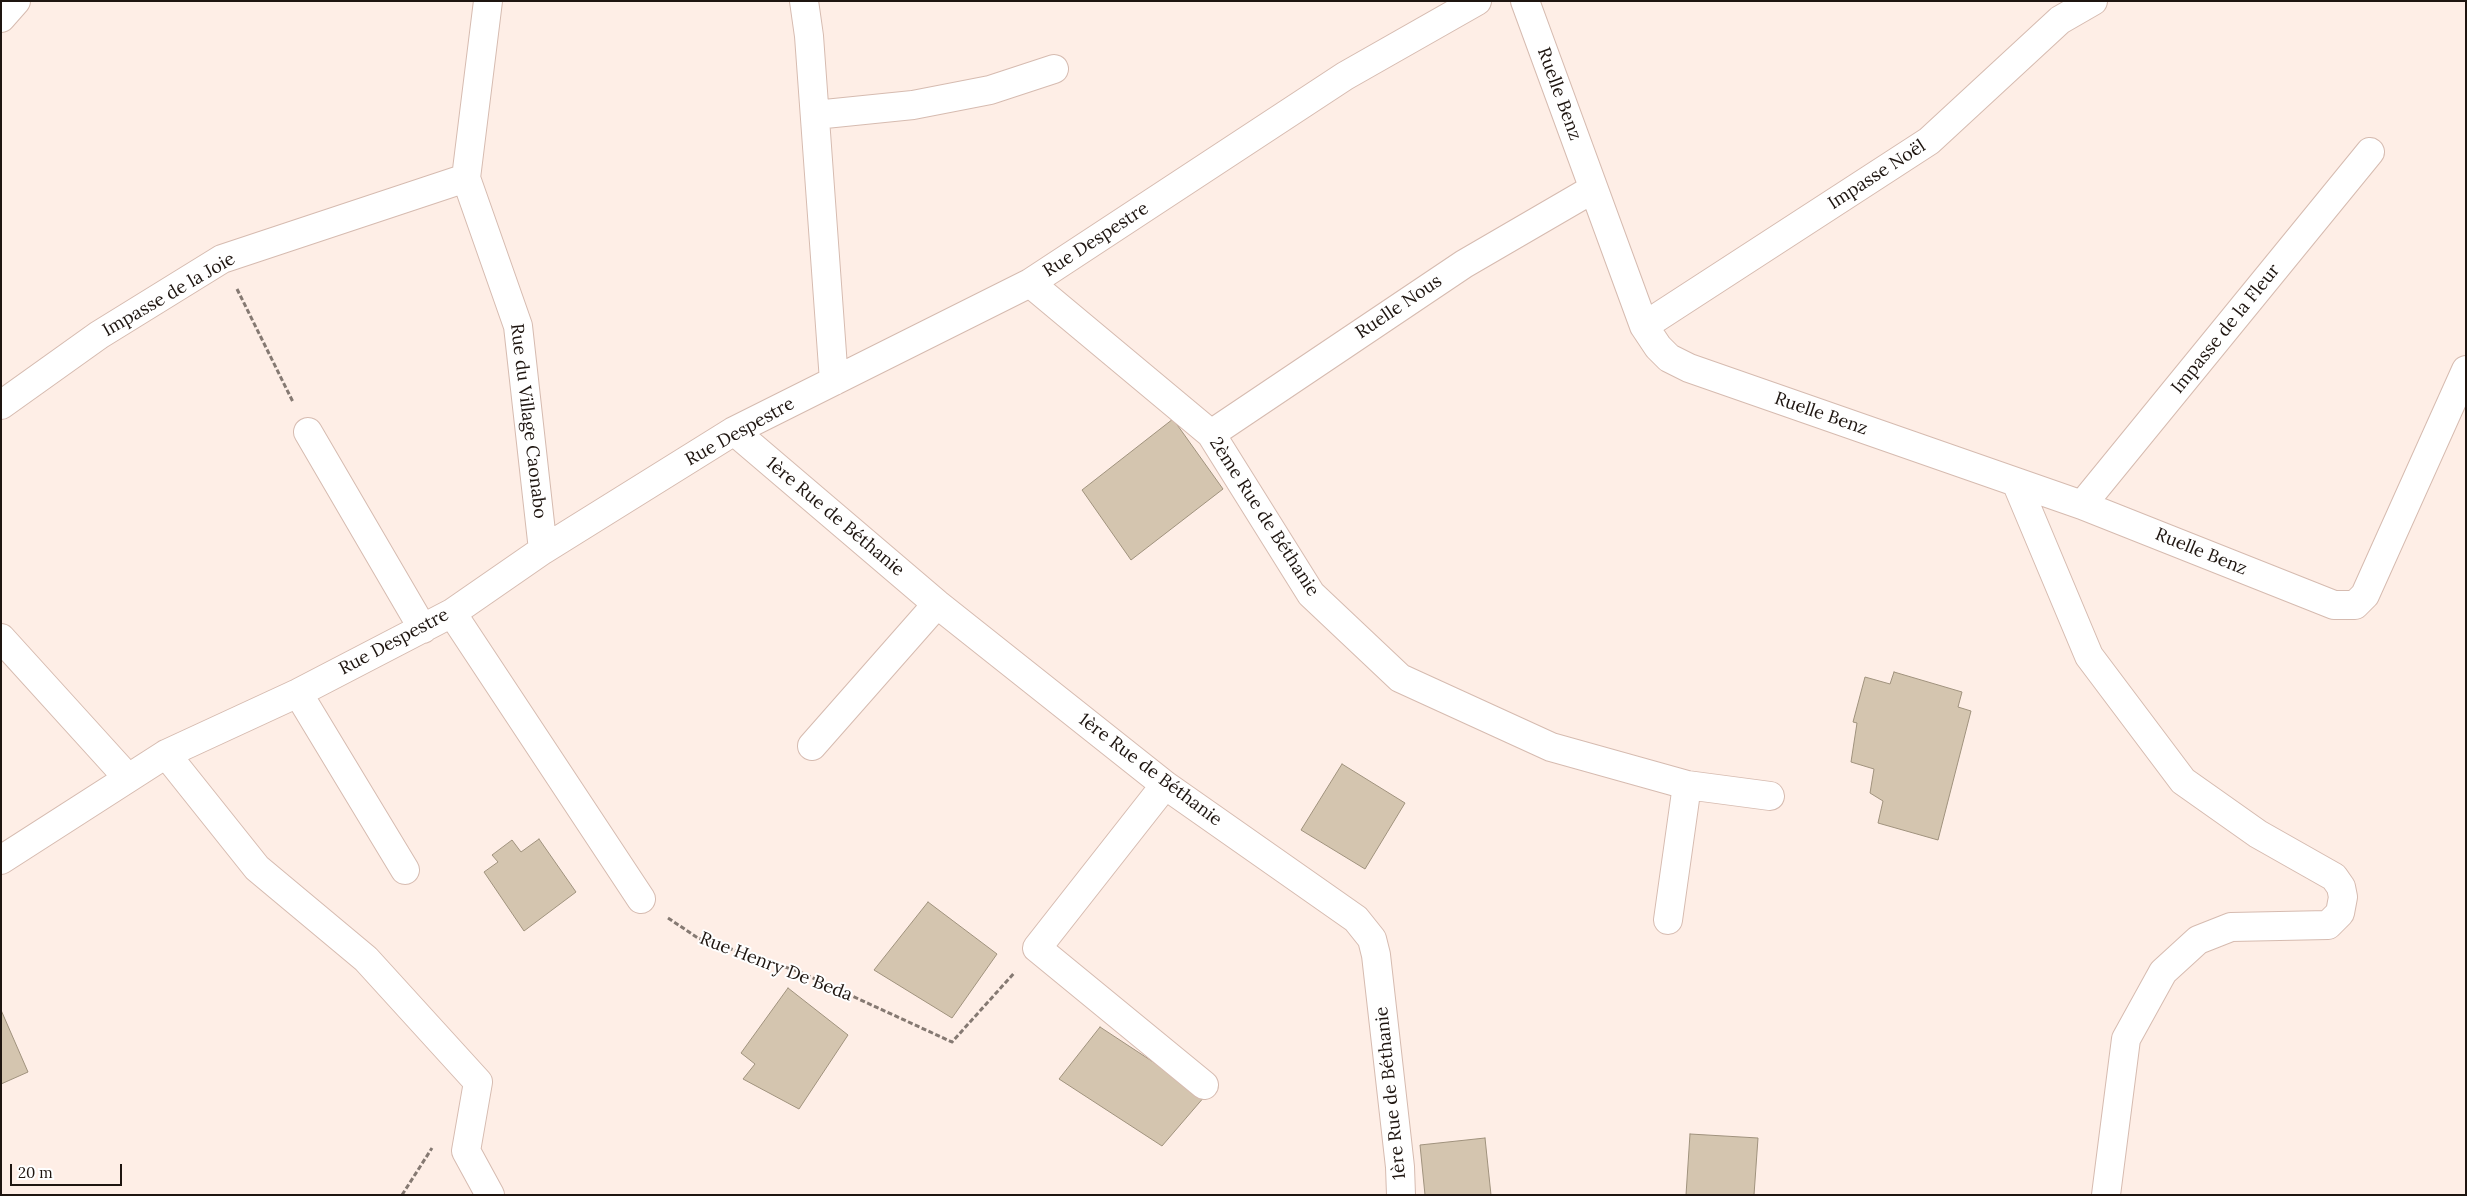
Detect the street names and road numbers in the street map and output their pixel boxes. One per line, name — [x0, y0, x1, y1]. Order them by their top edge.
street label: Ruelle Benz — [1532, 45, 1586, 143]
street label: Impasse Noël — [1824, 135, 1930, 215]
street label: Rue Despestre — [1039, 198, 1153, 282]
street label: Impasse de la Joie — [99, 248, 239, 342]
street label: Impasse de la Fleur — [2167, 260, 2285, 398]
street label: Ruelle Nous — [1352, 270, 1446, 344]
street label: Rue du Village Caonabo — [505, 322, 551, 520]
street label: Ruelle Benz — [1772, 388, 1870, 440]
street label: Rue Despestre — [682, 393, 798, 471]
street label: 2ème Rue de Béthanie — [1204, 433, 1324, 601]
street label: 1ère Rue de Béthanie — [761, 453, 909, 581]
street label: Ruelle Benz — [2152, 524, 2250, 580]
street label: Rue Despestre — [335, 604, 453, 680]
street label: 1ère Rue de Béthanie — [1074, 709, 1226, 831]
street label: Rue Henry De Beda — [697, 928, 855, 1006]
street label: 1ère Rue de Béthanie — [1371, 1005, 1411, 1181]

